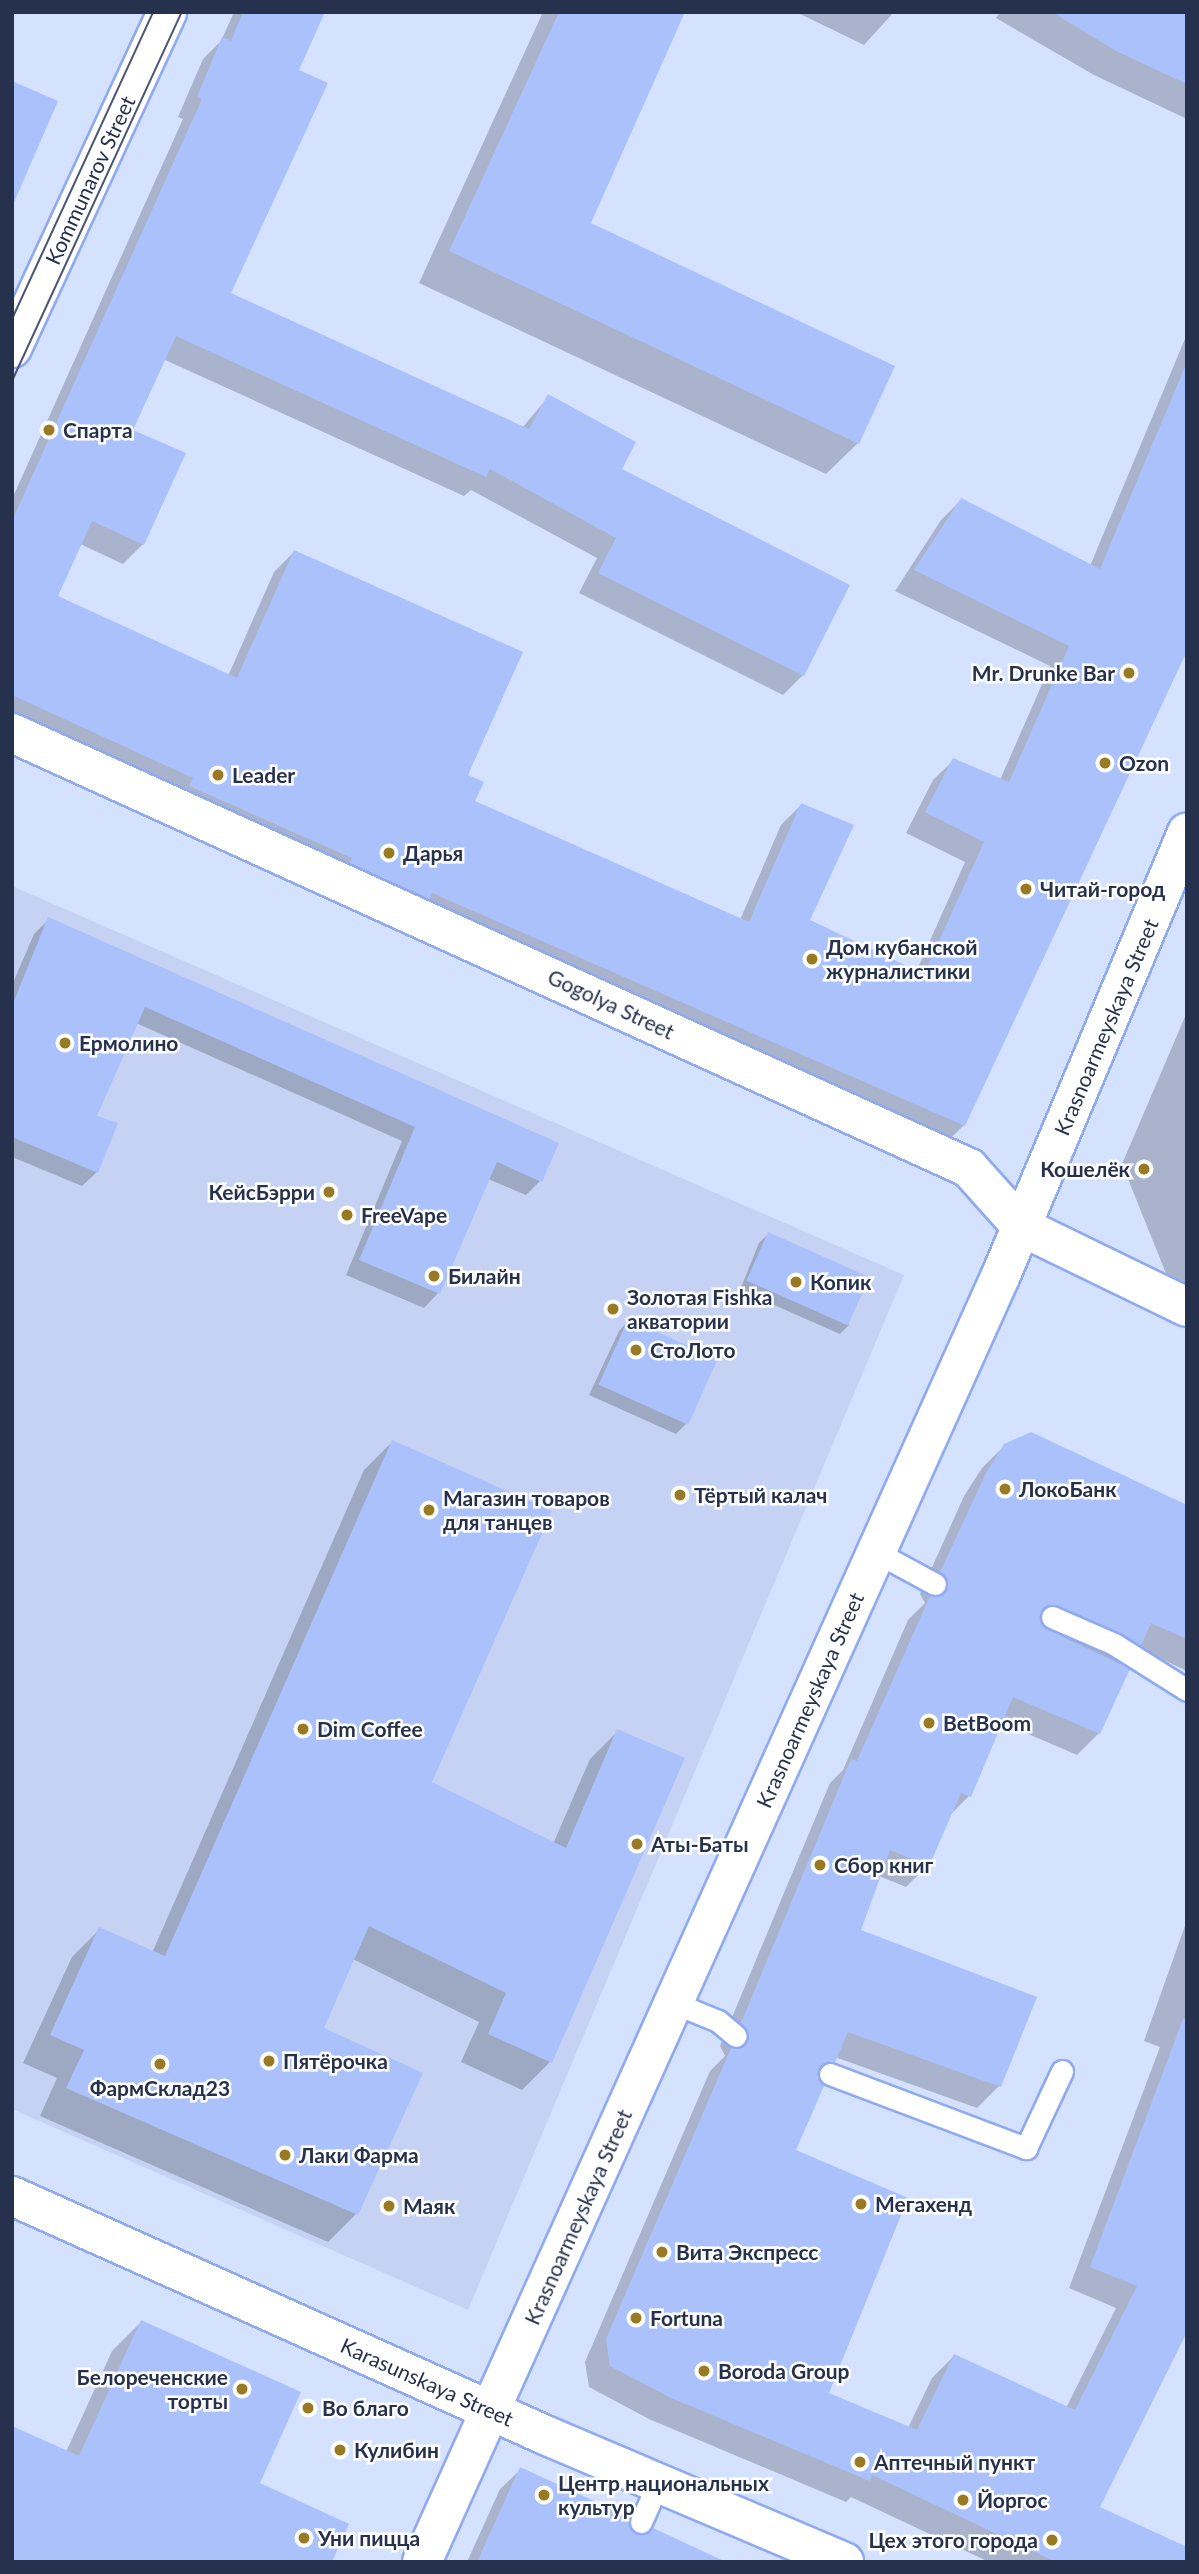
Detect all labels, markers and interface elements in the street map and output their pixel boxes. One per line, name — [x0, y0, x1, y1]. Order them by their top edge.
street label: Kommunarov Street — [40, 91, 140, 269]
place label: Спарта — [63, 417, 133, 443]
marker: Спарта — [41, 422, 57, 438]
place label: Mr. Drunke Bar — [972, 660, 1115, 686]
marker: Mr. Drunke Bar — [1121, 665, 1137, 681]
place label: Ozon — [1119, 750, 1169, 776]
marker: Ozon — [1097, 755, 1113, 771]
place label: Leader — [232, 762, 295, 788]
marker: Leader — [210, 767, 226, 783]
place label: Дарья — [403, 840, 463, 866]
marker: Дарья — [381, 845, 397, 861]
place label: Читай-город — [1040, 876, 1165, 902]
marker: Читай-город — [1018, 881, 1034, 897]
street label: Krasnoarmeyskaya Street — [1049, 915, 1163, 1139]
place label: Дом кубанской журналистики — [826, 934, 978, 984]
marker: Дом кубанской журналистики — [804, 951, 820, 967]
street label: Gogolya Street — [544, 964, 678, 1044]
place label: Ермолино — [79, 1030, 178, 1056]
marker: Ермолино — [57, 1035, 73, 1051]
place label: Кошелёк — [1040, 1156, 1130, 1182]
marker: Кошелёк — [1136, 1161, 1152, 1177]
place label: КейсБэрри — [208, 1179, 315, 1205]
marker: КейсБэрри — [321, 1184, 337, 1200]
place label: FreeVape — [361, 1202, 447, 1228]
marker: FreeVape — [339, 1207, 355, 1223]
place label: Билайн — [448, 1263, 521, 1289]
marker: Билайн — [426, 1268, 442, 1284]
place label: Копик — [810, 1269, 871, 1295]
marker: Копик — [788, 1274, 804, 1290]
place label: Золотая Fishka акватории — [627, 1284, 772, 1334]
marker: Золотая Fishka акватории — [605, 1301, 621, 1317]
place label: СтоЛото — [650, 1337, 736, 1363]
marker: СтоЛото — [628, 1342, 644, 1358]
place label: ЛокоБанк — [1019, 1476, 1117, 1502]
marker: ЛокоБанк — [997, 1481, 1013, 1497]
place label: Тёртый калач — [694, 1482, 827, 1508]
place label: Магазин товаров для танцев — [443, 1485, 610, 1535]
marker: Тёртый калач — [672, 1487, 688, 1503]
marker: Магазин товаров для танцев — [421, 1502, 437, 1518]
street label: Krasnoarmeyskaya Street — [751, 1588, 869, 1812]
place label: BetBoom — [943, 1710, 1031, 1736]
marker: BetBoom — [921, 1715, 937, 1731]
place label: Dim Coffee — [317, 1716, 423, 1742]
marker: Dim Coffee — [295, 1721, 311, 1737]
place label: Аты-Баты — [651, 1831, 749, 1857]
marker: Аты-Баты — [629, 1836, 645, 1852]
place label: Сбор книг — [834, 1852, 933, 1878]
marker: Сбор книг — [812, 1857, 828, 1873]
place label: Пятёрочка — [283, 2048, 388, 2074]
marker: Пятёрочка — [261, 2053, 277, 2069]
marker: ФармСклад23 — [152, 2056, 168, 2072]
place label: ФармСклад23 — [90, 2075, 230, 2101]
street label: Krasnoarmeyskaya Street — [519, 2105, 637, 2329]
place label: Лаки Фарма — [299, 2142, 419, 2168]
marker: Лаки Фарма — [277, 2147, 293, 2163]
place label: Мегахенд — [875, 2191, 972, 2217]
place label: Маяк — [403, 2193, 455, 2219]
marker: Мегахенд — [853, 2196, 869, 2212]
marker: Маяк — [381, 2198, 397, 2214]
place label: Вита Экспресс — [676, 2239, 818, 2265]
marker: Вита Экспресс — [654, 2244, 670, 2260]
place label: Fortuna — [650, 2305, 723, 2331]
marker: Fortuna — [628, 2310, 644, 2326]
street label: Karasunskaya Street — [337, 2333, 517, 2431]
place label: Boroda Group — [718, 2358, 849, 2384]
marker: Boroda Group — [696, 2363, 712, 2379]
place label: Белореченские торты — [77, 2364, 228, 2414]
marker: Белореченские торты — [234, 2381, 250, 2397]
place label: Во благо — [322, 2395, 409, 2421]
marker: Во благо — [300, 2400, 316, 2416]
place label: Кулибин — [354, 2437, 439, 2463]
marker: Кулибин — [332, 2442, 348, 2458]
place label: Аптечный пункт — [874, 2449, 1035, 2475]
marker: Аптечный пункт — [852, 2454, 868, 2470]
place label: Центр национальных культур — [558, 2470, 769, 2520]
marker: Центр национальных культур — [536, 2487, 552, 2503]
place label: Йоргос — [977, 2487, 1048, 2513]
marker: Йоргос — [955, 2492, 971, 2508]
place label: Уни пицца — [318, 2525, 420, 2551]
place label: Цех этого города — [868, 2527, 1038, 2553]
marker: Уни пицца — [296, 2530, 312, 2546]
marker: Цех этого города — [1044, 2532, 1060, 2548]

